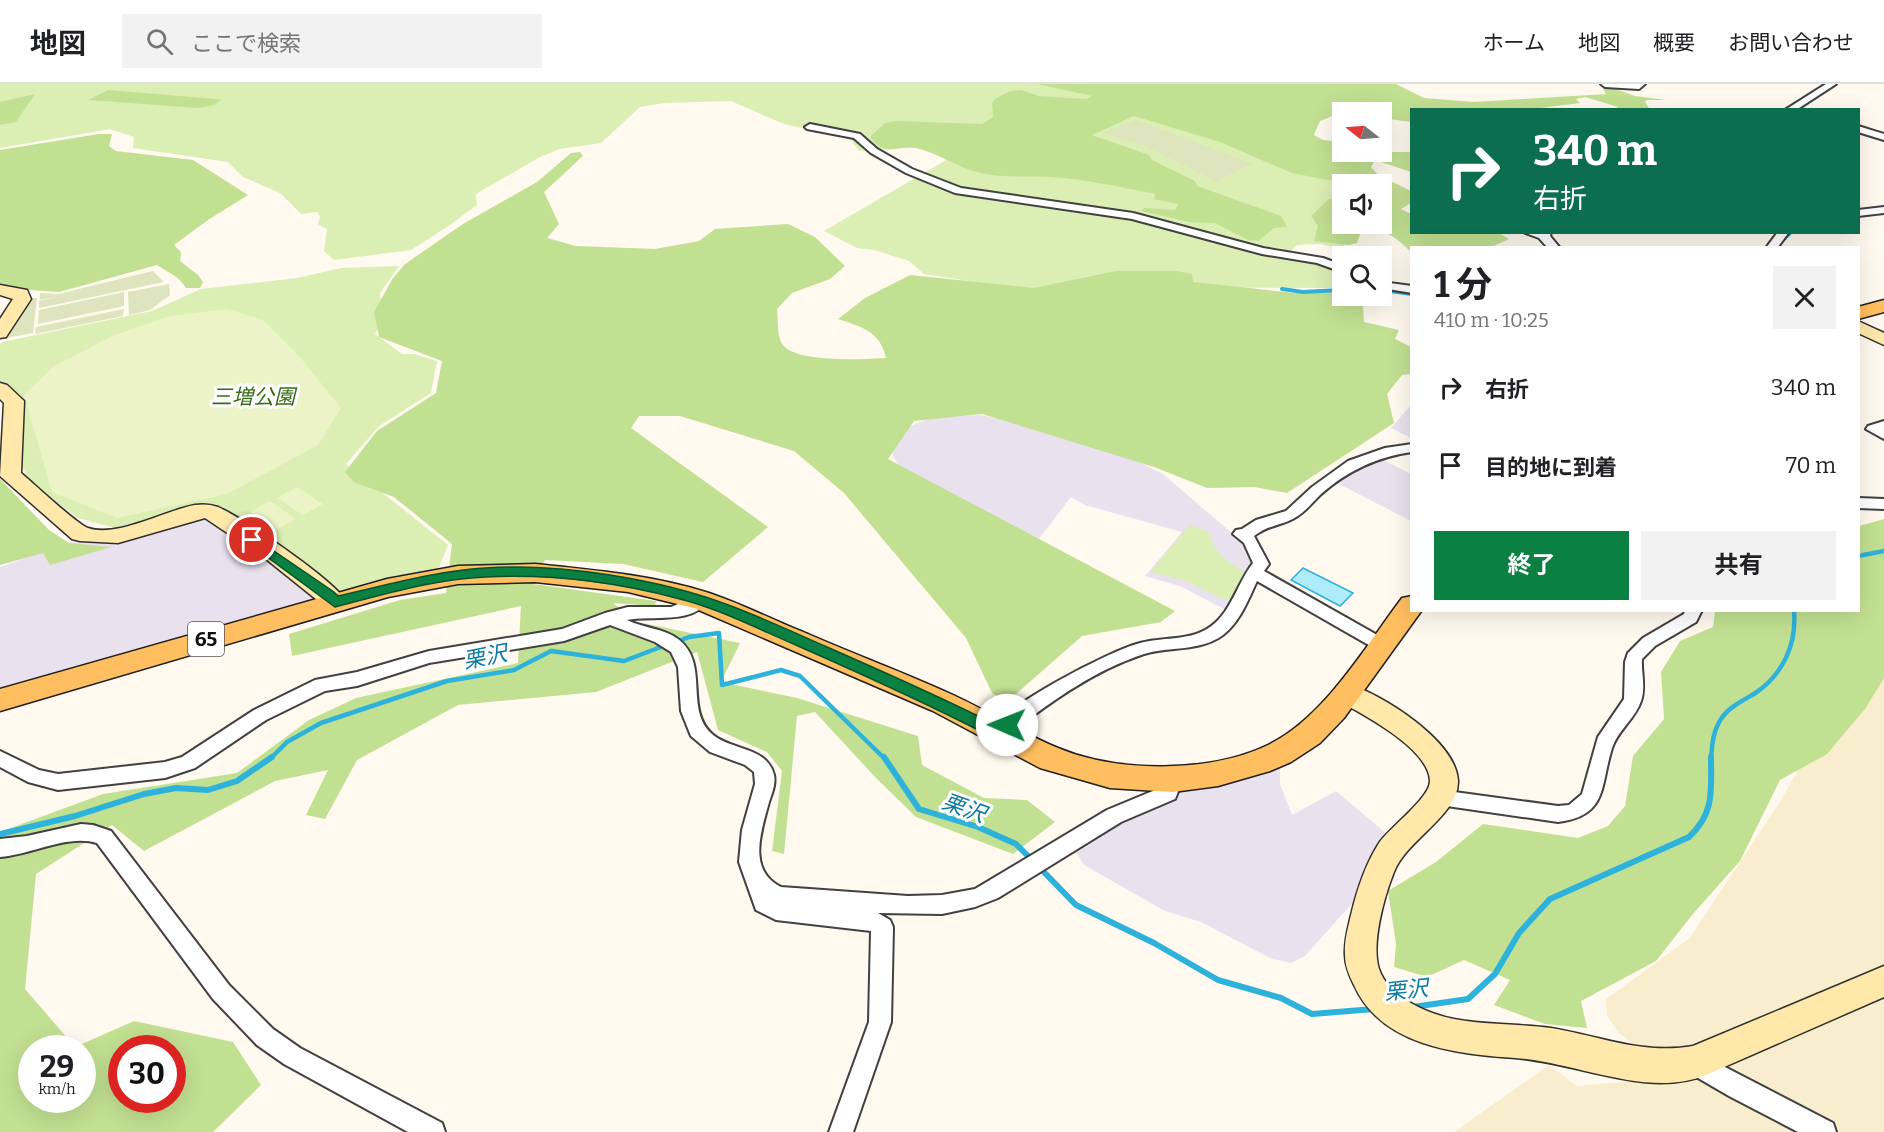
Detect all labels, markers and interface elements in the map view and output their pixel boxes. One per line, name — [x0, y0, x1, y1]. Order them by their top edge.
search box — [122, 14, 542, 68]
icon: search — [143, 25, 176, 58]
text: 地図 — [30, 27, 86, 60]
text: ここで検索 — [191, 30, 301, 57]
text: ホーム — [1483, 30, 1545, 56]
text: 地図 — [1578, 30, 1620, 56]
text: 概要 — [1653, 30, 1695, 56]
text: お問い合わせ — [1728, 30, 1854, 56]
north arrow — [1332, 102, 1392, 162]
map controls — [1332, 102, 1392, 306]
text: 340 m — [1533, 126, 1657, 176]
icon: right — [1434, 132, 1512, 210]
button: sound — [1332, 174, 1392, 234]
text: 右折 — [1533, 183, 1587, 215]
button: search — [1332, 246, 1392, 306]
text: 1 分 — [1434, 263, 1492, 307]
button: close — [1773, 266, 1836, 329]
text: 410 m · 10:25 — [1434, 308, 1549, 332]
icon: right — [1434, 371, 1467, 404]
text: 340 m — [1771, 374, 1836, 401]
text: 右折 — [1485, 376, 1529, 403]
park label: 三増公園 — [211, 384, 298, 410]
icon: arrive — [1434, 449, 1467, 482]
text: 70 m — [1786, 452, 1836, 479]
text: 目的地に到着 — [1485, 454, 1617, 481]
pin — [226, 514, 277, 565]
icon: arrive — [235, 523, 268, 556]
button: 終了 — [1434, 531, 1629, 600]
button: 共有 — [1641, 531, 1836, 600]
road number: 65 — [188, 622, 224, 656]
water label: 栗沢 — [461, 639, 512, 674]
position arrow — [975, 693, 1039, 757]
water label: 栗沢 — [939, 788, 992, 829]
water label: 栗沢 — [1383, 974, 1432, 1006]
speed limit sign: 30 — [108, 1035, 186, 1113]
text: 29 — [40, 1049, 74, 1085]
text: km/h — [38, 1080, 76, 1098]

